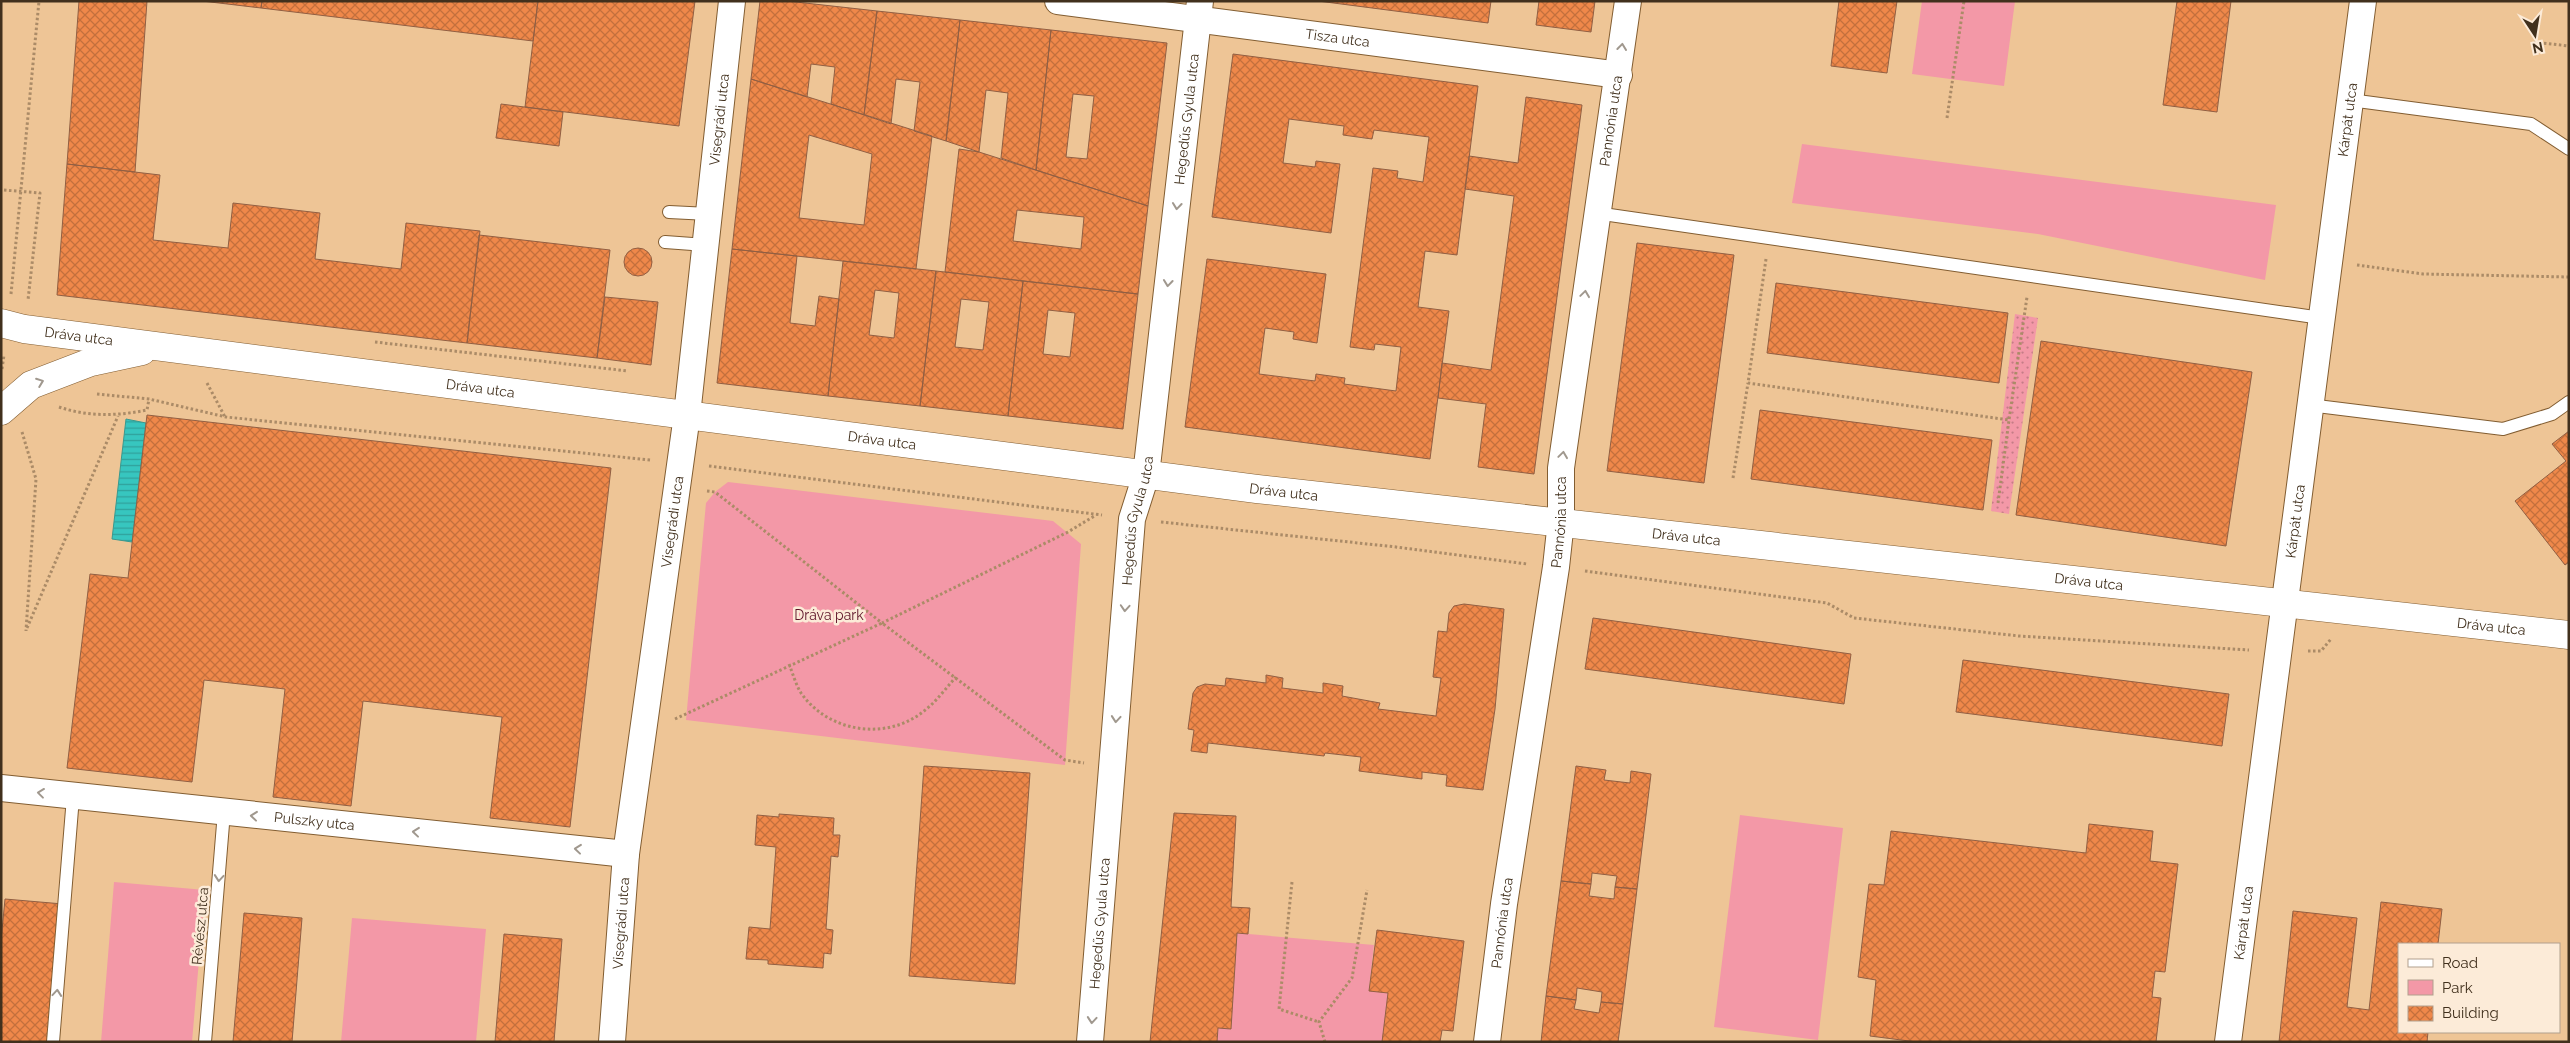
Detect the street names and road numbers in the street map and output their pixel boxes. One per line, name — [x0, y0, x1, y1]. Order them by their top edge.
street label: Tisza utca — [1304, 26, 1371, 50]
street label: Hegedűs Gyula utca — [1171, 53, 1202, 186]
street label: Visegrádi utca — [706, 73, 732, 166]
street label: Pannónia utca — [1596, 74, 1625, 167]
street label: Kárpát utca — [2335, 82, 2360, 158]
street label: Dráva utca — [44, 324, 114, 348]
street label: Dráva utca — [445, 376, 516, 401]
street label: Dráva utca — [847, 428, 917, 453]
street label: Hegedűs Gyula utca — [1119, 455, 1156, 586]
street label: Visegrádi utca — [658, 475, 686, 569]
street label: Pannónia utca — [1548, 476, 1569, 569]
street label: Dráva utca — [1248, 480, 1319, 504]
street label: Kárpát utca — [2282, 483, 2308, 559]
street label: Dráva utca — [1651, 525, 1721, 549]
street label: Dráva utca — [2054, 570, 2124, 593]
street label: Dráva utca — [2456, 615, 2526, 638]
street label: Pulszky utca — [273, 809, 355, 833]
street label: Hegedűs Gyula utca — [1086, 857, 1113, 990]
street label: Pannónia utca — [1488, 876, 1516, 969]
street label: Visegrádi utca — [609, 877, 632, 970]
street label: Kárpát utca — [2231, 885, 2256, 961]
street label: Révész utca — [189, 887, 211, 965]

